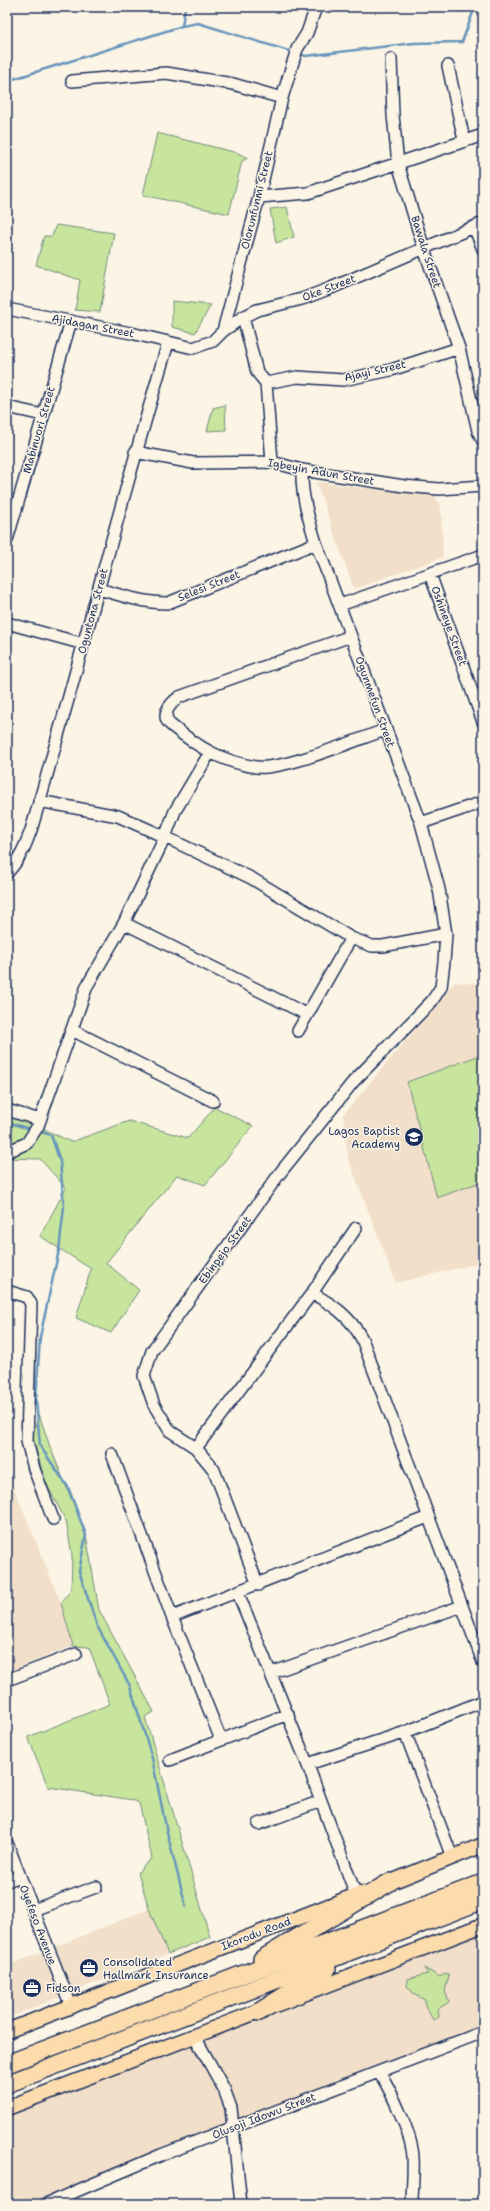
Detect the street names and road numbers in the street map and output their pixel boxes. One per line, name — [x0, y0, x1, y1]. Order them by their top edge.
street label: Olorunfunmi Street — [237, 149, 277, 251]
street label: Bawala Street — [407, 214, 445, 290]
street label: Oke Street — [300, 271, 358, 305]
street label: Ajidagan Street — [50, 311, 136, 341]
street label: Ajayi Street — [343, 357, 408, 385]
street label: Mabinuori Street — [19, 384, 59, 475]
street label: Igbeyin Adun Street — [266, 455, 376, 489]
street label: Oguntona Street — [74, 566, 112, 656]
street label: Selesi Street — [176, 567, 242, 605]
street label: Oshineye Street — [428, 584, 470, 668]
street label: Ogunmefun Street — [352, 654, 399, 750]
street label: Ebinpejo Street — [195, 1213, 255, 1287]
street label: Oyefeso Avenue — [16, 1883, 60, 1967]
street label: Ikorodu Road — [219, 1914, 293, 1954]
street label: Olusoji Idowu Street — [210, 2089, 318, 2143]

